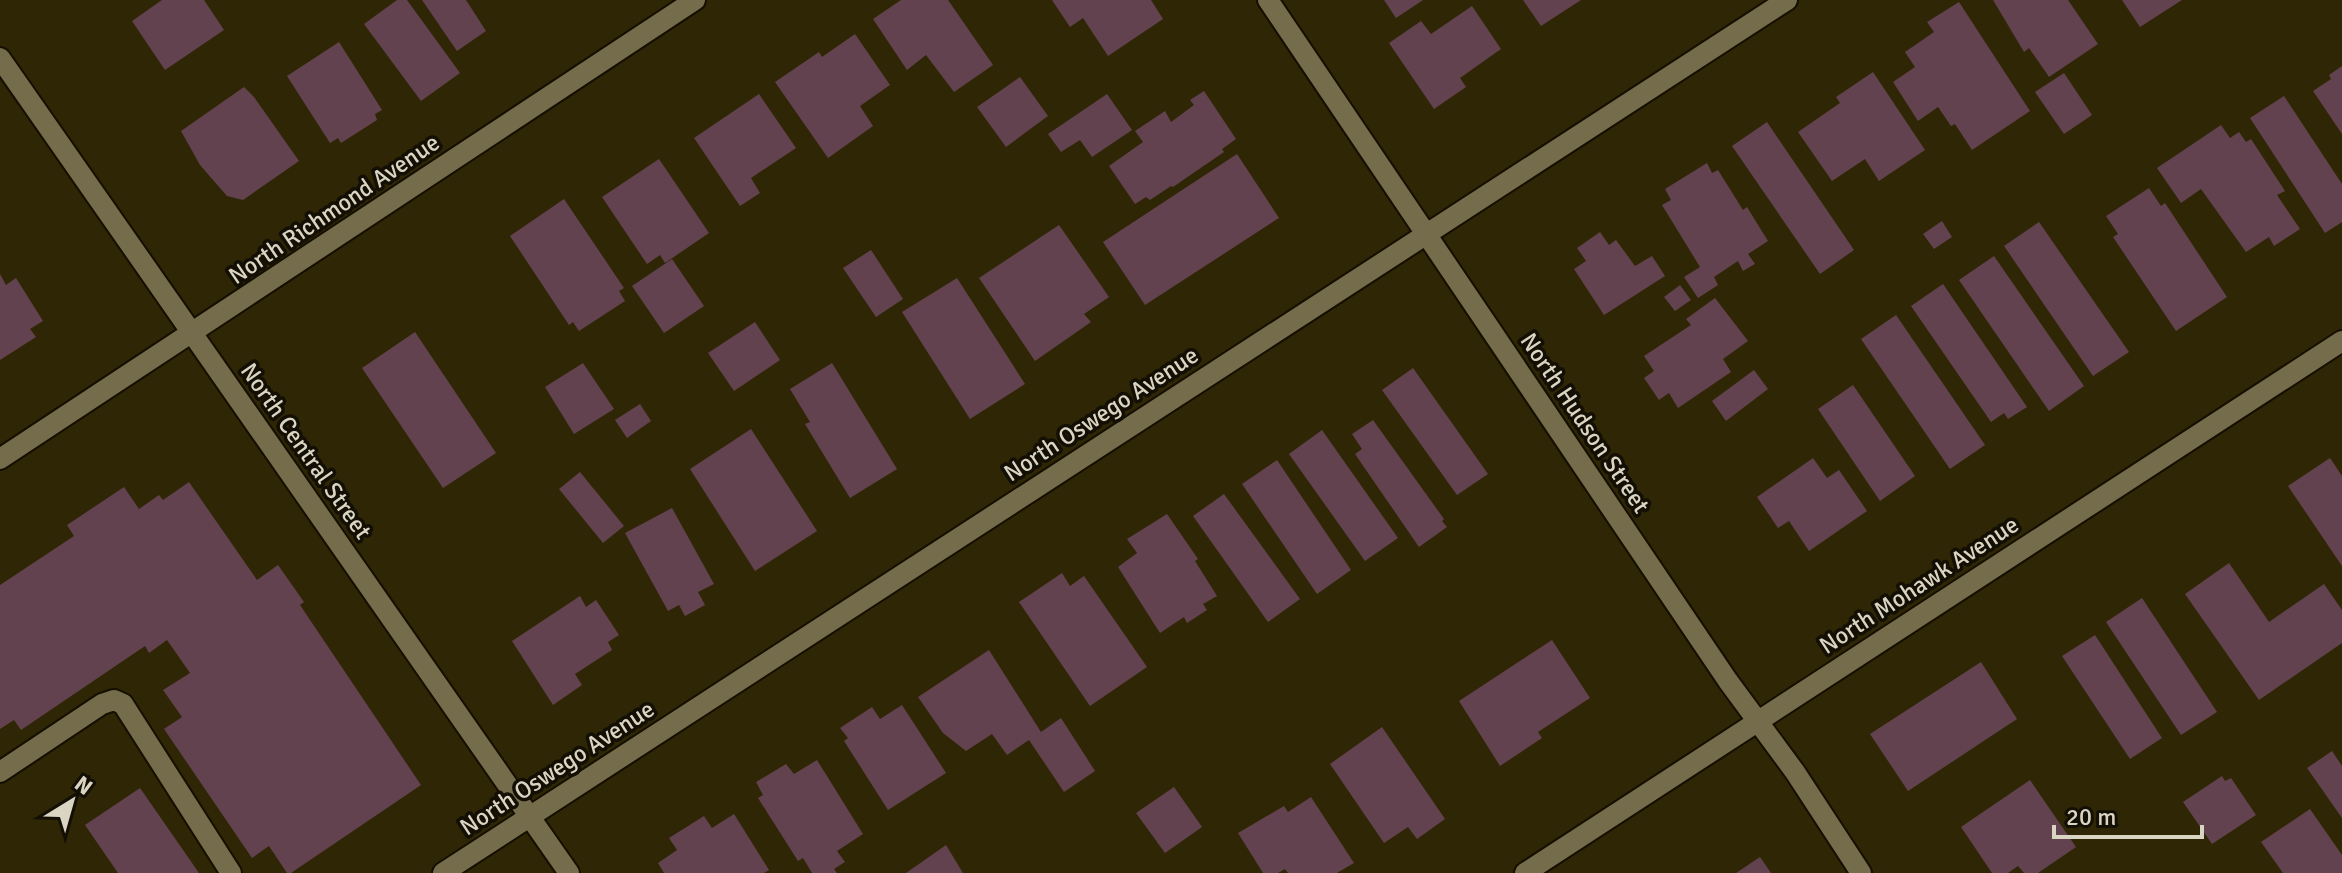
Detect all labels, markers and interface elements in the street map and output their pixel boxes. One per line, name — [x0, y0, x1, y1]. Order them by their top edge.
street label: North Richmond Avenue — [223, 127, 445, 291]
street label: North Hudson Street — [1514, 327, 1656, 519]
street label: North Oswego Avenue — [998, 340, 1204, 488]
street label: North Central Street — [234, 357, 378, 545]
street label: North Mohawk Avenue — [1814, 509, 2024, 661]
street label: North Oswego Avenue — [454, 694, 660, 842]
north arrow — [32, 761, 112, 841]
text: N — [69, 770, 98, 801]
scale bar — [2054, 789, 2202, 839]
text: 20 m — [2066, 802, 2116, 832]

